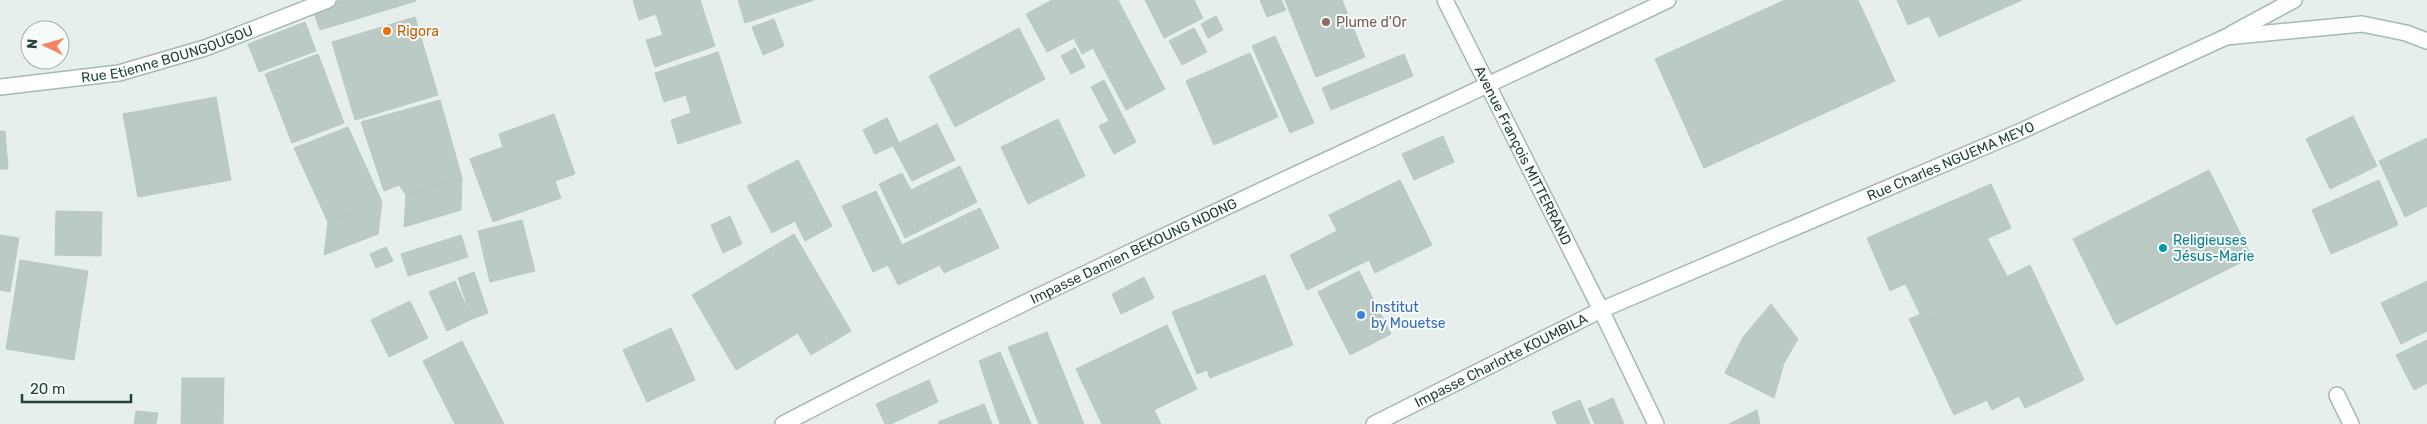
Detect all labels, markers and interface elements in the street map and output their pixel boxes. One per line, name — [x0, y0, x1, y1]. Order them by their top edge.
place label: Plume d'Or — [1336, 14, 1407, 31]
marker: Plume d'Or — [1320, 16, 1332, 28]
north arrow — [20, 20, 70, 70]
street label: Rue Etienne BOUNGOUGOU — [80, 22, 256, 86]
place label: Rigora — [397, 23, 439, 40]
marker: Rigora — [381, 25, 393, 37]
text: N — [24, 38, 41, 50]
street label: Avenue François MITTERRAND — [1471, 63, 1575, 248]
street label: Rue Charles NGUEMA MEYO — [1864, 118, 2037, 205]
street label: Impasse Damien BEKOUNG NDONG — [1028, 195, 1240, 308]
place label: Religieuses Jésus-Marie — [2173, 232, 2255, 265]
marker: Religieuses Jésus-Marie — [2157, 242, 2169, 254]
place label: Institut by Mouetse — [1371, 299, 1446, 332]
marker: Institut by Mouetse — [1355, 309, 1367, 321]
street label: Impasse Charlotte KOUMBILA — [1412, 310, 1591, 411]
scale bar — [22, 372, 131, 404]
text: 20 m — [30, 380, 65, 398]

